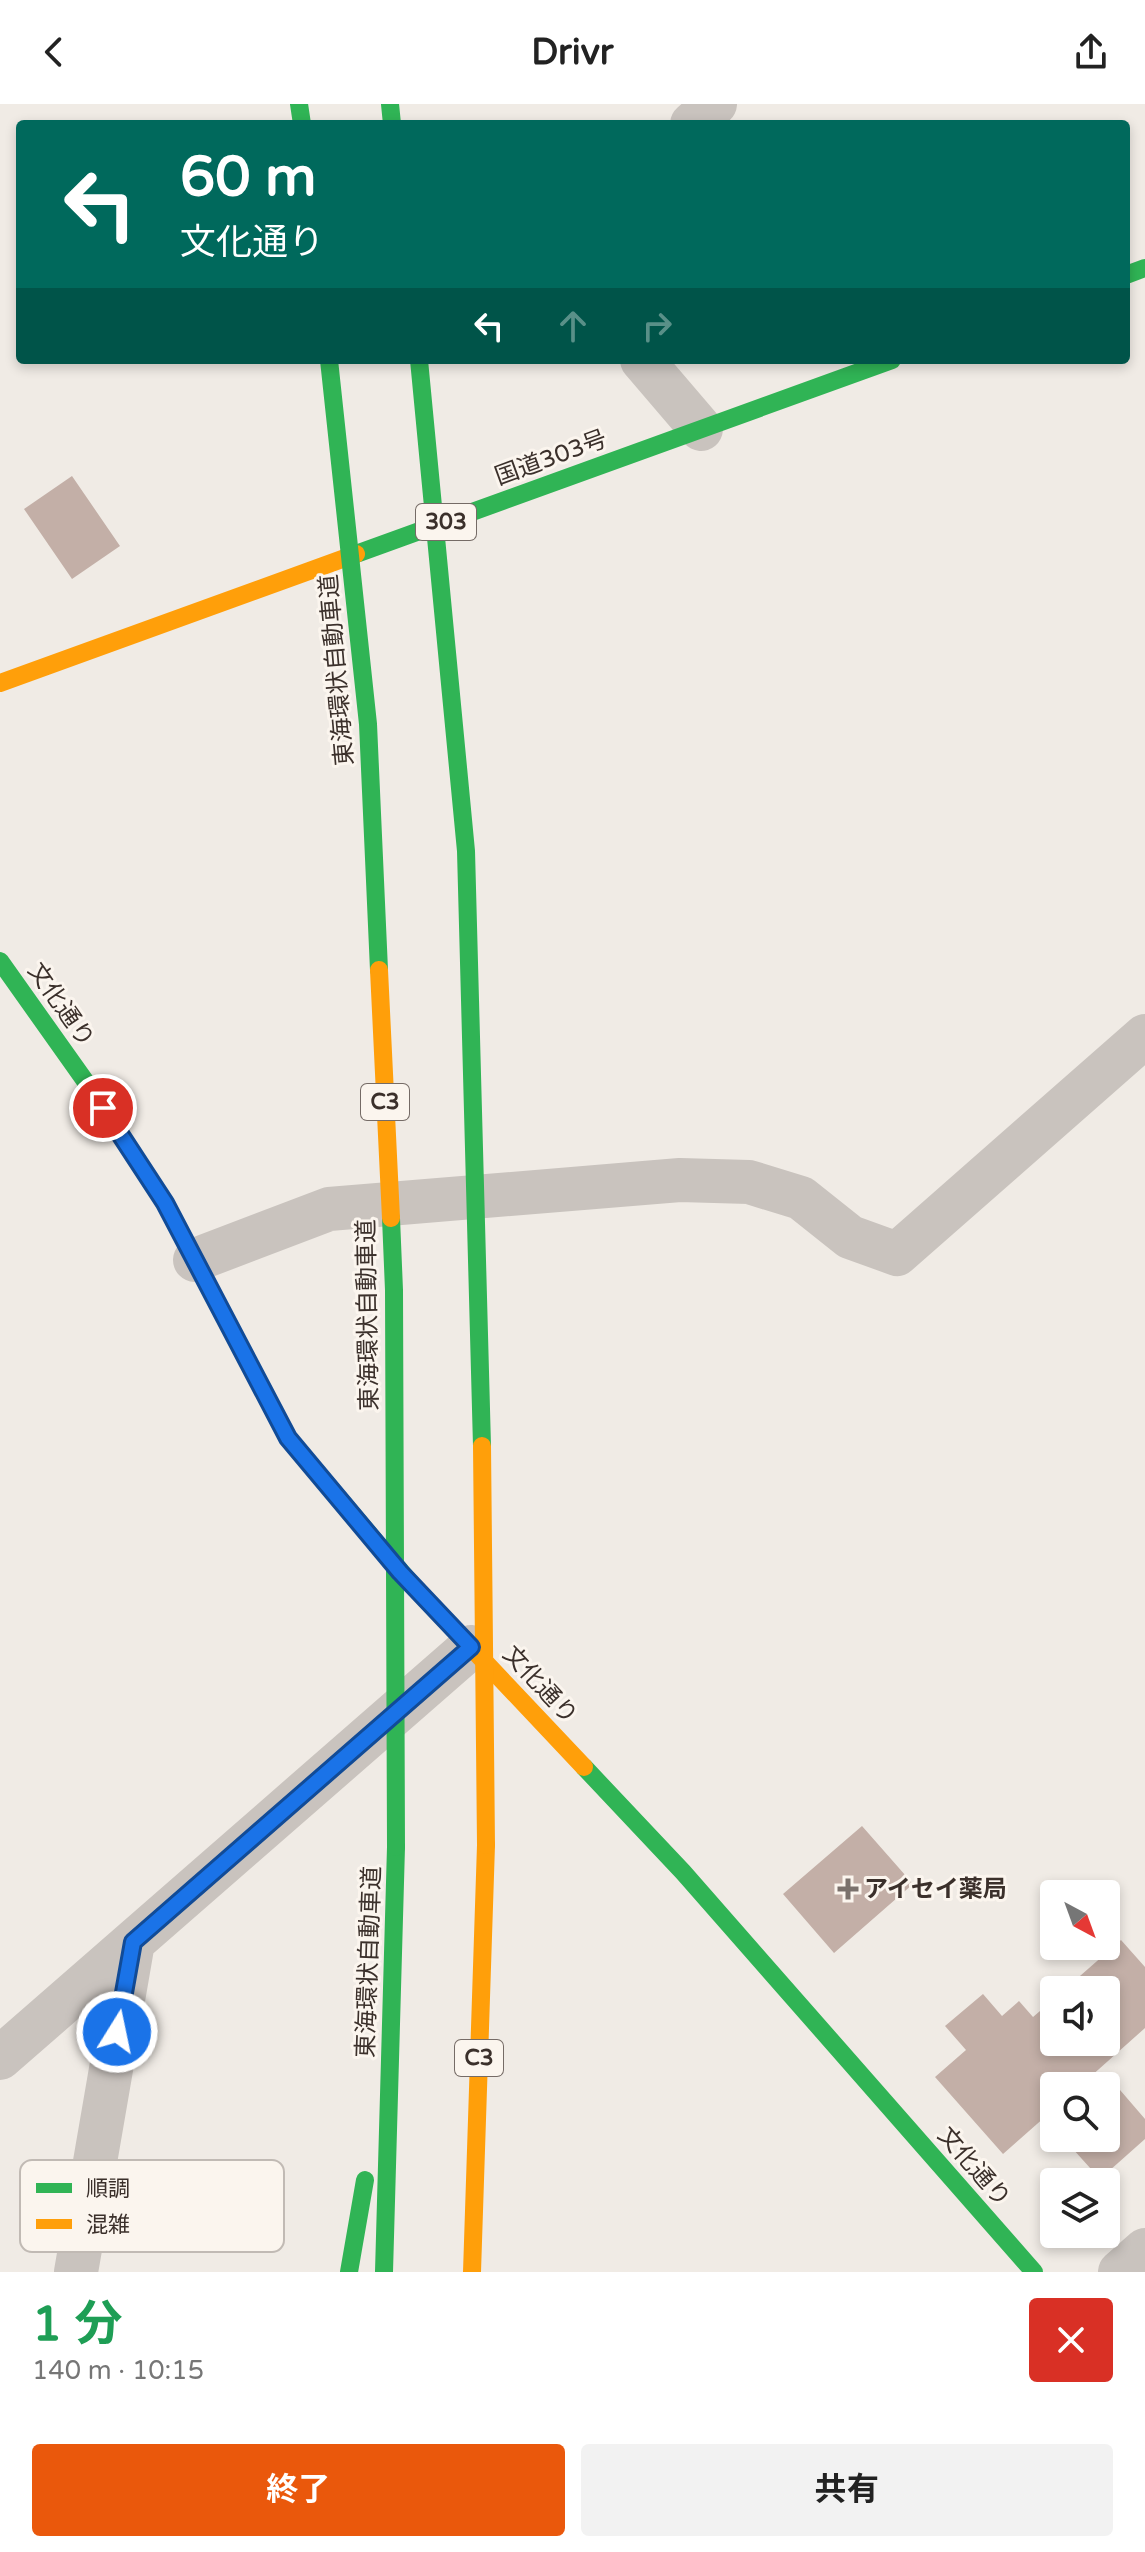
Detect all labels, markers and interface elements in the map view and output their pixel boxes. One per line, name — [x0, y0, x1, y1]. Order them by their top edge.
icon: back — [32, 30, 76, 74]
icon: share — [1069, 30, 1113, 74]
text: Drivr — [531, 31, 614, 74]
text: 60 m — [180, 144, 316, 211]
icon: left — [48, 152, 152, 256]
text: 文化通り — [180, 221, 324, 264]
icon: left — [467, 304, 511, 348]
icon: ahead — [551, 304, 595, 348]
icon: right — [635, 304, 679, 348]
street label: 国道303号 — [491, 424, 611, 492]
road number: 303 — [416, 504, 476, 540]
street label: 東海環状自動車道 — [314, 573, 360, 767]
street label: 文化通り — [22, 957, 100, 1053]
pin — [69, 1074, 137, 1142]
road number: C3 — [361, 1084, 409, 1120]
icon: arrive — [81, 1086, 125, 1130]
street label: 東海環状自動車道 — [352, 1219, 384, 1411]
street label: 文化通り — [497, 1640, 583, 1730]
street label: 東海環状自動車道 — [351, 1866, 387, 2058]
place label: アイセイ薬局 — [864, 1875, 1007, 1904]
marker: アイセイ薬局 — [839, 1880, 857, 1898]
north arrow — [1040, 1880, 1120, 1960]
map controls — [1040, 1880, 1120, 2248]
button: sound — [1040, 1976, 1120, 2056]
position arrow — [75, 1990, 159, 2074]
road number: C3 — [455, 2040, 503, 2076]
button: search — [1040, 2072, 1120, 2152]
street label: 文化通り — [932, 2121, 1016, 2213]
legend — [20, 2160, 284, 2252]
button: layers — [1040, 2168, 1120, 2248]
text: 順調 — [86, 2176, 130, 2202]
text: 混雑 — [86, 2212, 130, 2238]
text: 1 分 — [32, 2296, 123, 2354]
button: close — [1029, 2298, 1113, 2382]
text: 140 m · 10:15 — [32, 2355, 204, 2386]
button: 終了 — [32, 2444, 565, 2536]
button: 共有 — [581, 2444, 1113, 2536]

